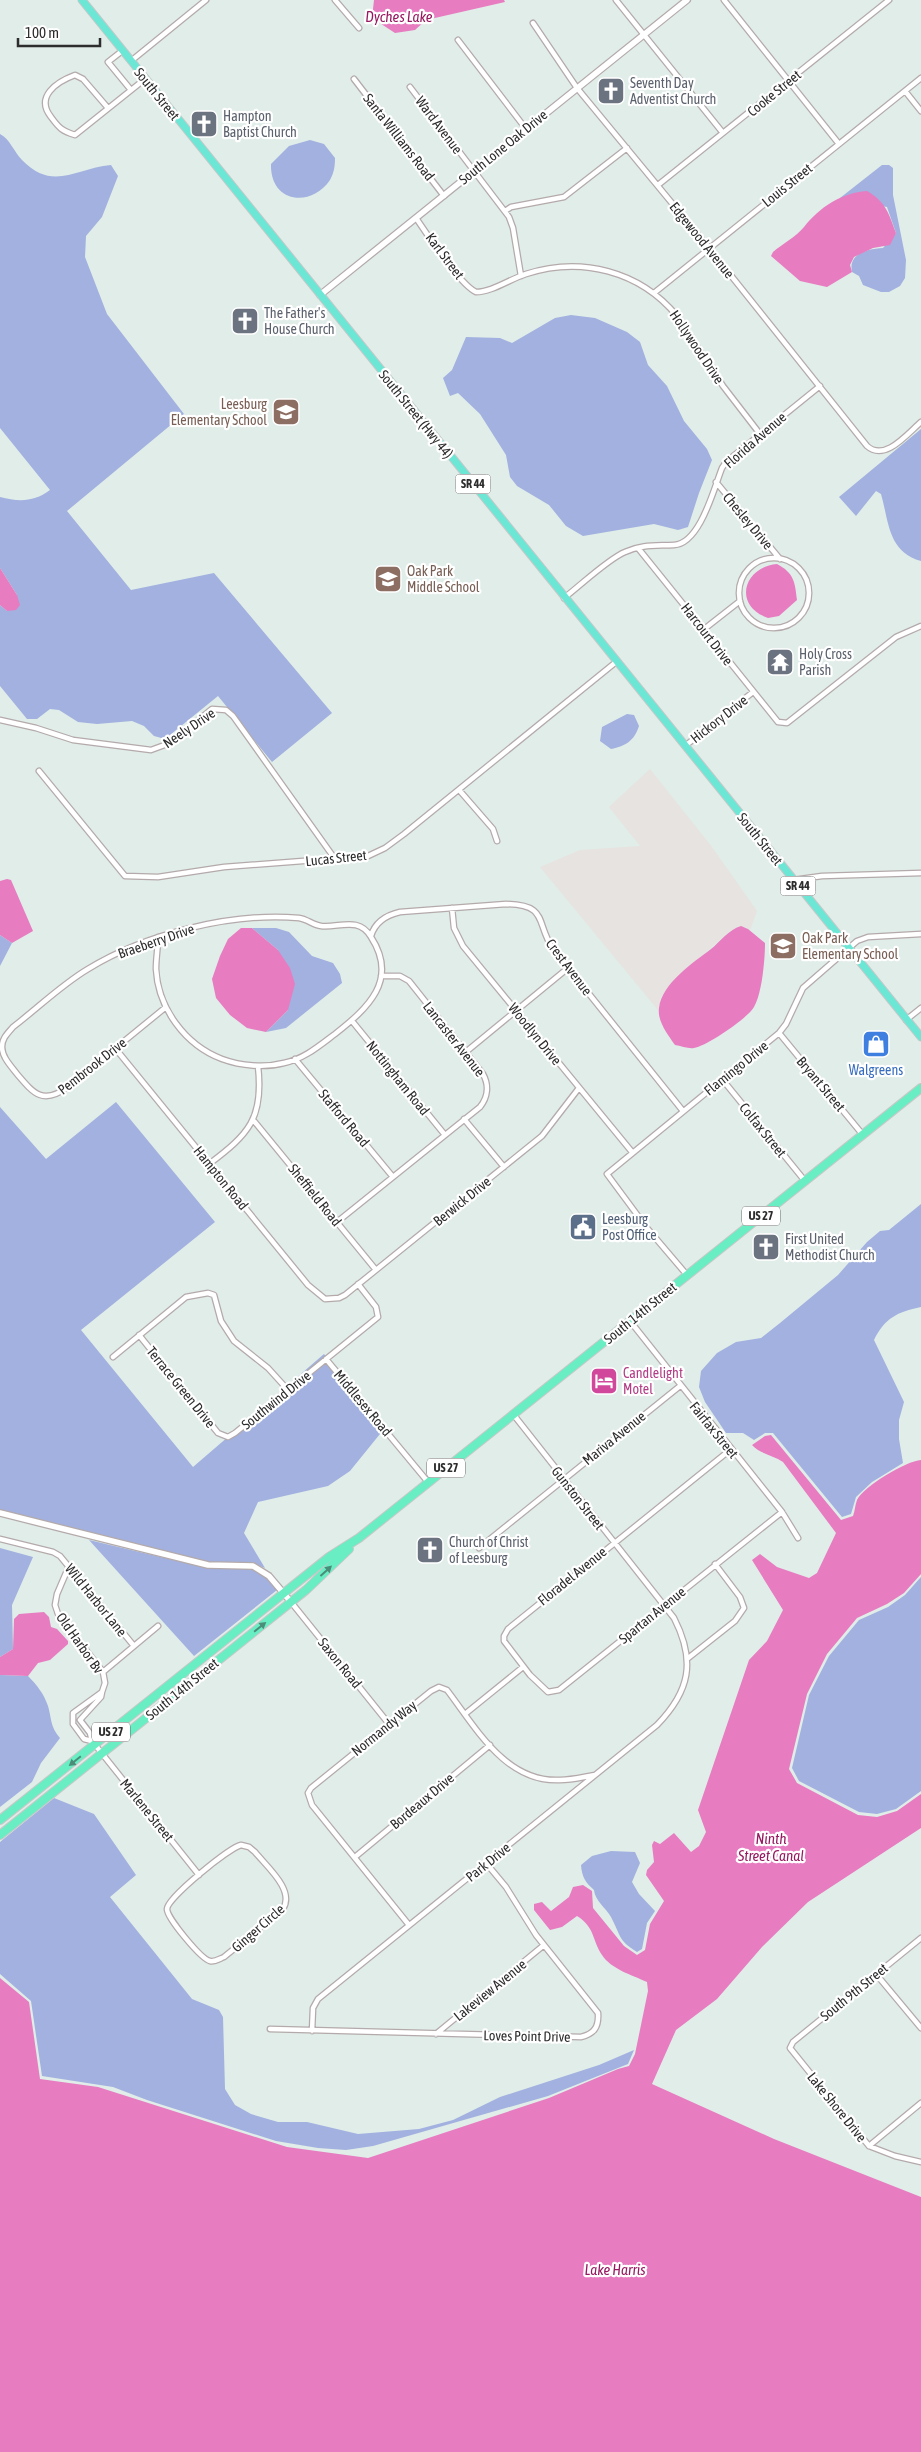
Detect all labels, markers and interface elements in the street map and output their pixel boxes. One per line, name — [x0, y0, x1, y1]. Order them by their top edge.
water label: Dyches Lake — [365, 8, 433, 25]
scale bar — [18, 15, 100, 47]
text: 100 m — [25, 24, 59, 41]
street label: South Street — [131, 65, 183, 123]
street label: Cooke Street — [744, 67, 804, 119]
place label: Seventh Day Adventist Church — [630, 75, 716, 107]
church icon: Seventh Day Adventist Church — [596, 76, 626, 106]
street label: Santa Williams Road — [360, 90, 438, 184]
street label: Ward Avenue — [412, 93, 466, 157]
street label: South Lone Oak Drive — [456, 106, 550, 188]
place label: Hampton Baptist Church — [223, 108, 297, 140]
church icon: Hampton Baptist Church — [189, 109, 219, 139]
street label: Louis Street — [759, 160, 815, 210]
street label: Edgewood Avenue — [666, 199, 738, 281]
street label: Karl Street — [422, 230, 468, 282]
place label: The Father's House Church — [264, 305, 335, 337]
church icon: The Father's House Church — [230, 306, 260, 336]
street label: Hollywood Drive — [667, 307, 727, 387]
street label: South Street (Hwy 44) — [376, 367, 456, 461]
place label: Leesburg Elementary School — [171, 396, 267, 428]
school or university icon: Leesburg Elementary School — [271, 397, 301, 427]
street label: Florida Avenue — [721, 409, 789, 471]
road number: SR 44 — [456, 474, 490, 494]
street label: Chesley Drive — [720, 489, 776, 553]
place label: Oak Park Middle School — [407, 563, 480, 595]
school or university icon: Oak Park Middle School — [373, 564, 403, 594]
street label: Harcourt Drive — [678, 600, 736, 668]
place label: Holy Cross Parish — [799, 646, 852, 678]
temple icon: Holy Cross Parish — [765, 647, 795, 677]
street label: Hickory Drive — [687, 692, 751, 746]
street label: Neely Drive — [160, 705, 218, 751]
street label: South Street — [734, 810, 786, 868]
street label: Lucas Street — [305, 847, 367, 869]
road number: SR 44 — [780, 876, 816, 896]
street label: Braeberry Drive — [116, 920, 196, 962]
place label: Oak Park Elementary School — [802, 930, 898, 962]
school or university icon: Oak Park Elementary School — [768, 931, 798, 961]
street label: Crest Avenue — [543, 936, 595, 998]
street label: Lancaster Avenue — [420, 998, 488, 1080]
street label: Woodlyn Drive — [505, 1000, 565, 1068]
shop icon: Walgreens — [861, 1029, 891, 1059]
street label: Pembrook Drive — [55, 1034, 129, 1098]
street label: Flamingo Drive — [701, 1037, 771, 1099]
street label: Nottingham Road — [363, 1038, 433, 1118]
street label: Bryant Street — [794, 1053, 848, 1115]
place label: Walgreens — [849, 1062, 903, 1078]
street label: Stafford Road — [315, 1086, 373, 1150]
street label: Colfax Street — [736, 1100, 790, 1160]
street label: Hampton Road — [190, 1143, 252, 1213]
street label: Sheffield Road — [285, 1161, 345, 1229]
street label: Berwick Drive — [430, 1173, 494, 1229]
road number: US 27 — [742, 1206, 780, 1226]
place label: Leesburg Post Office — [602, 1211, 657, 1243]
public building icon: Leesburg Post Office — [568, 1212, 598, 1242]
place label: First United Methodist Church — [785, 1231, 875, 1263]
church icon: First United Methodist Church — [751, 1232, 781, 1262]
street label: South 14th Street — [601, 1279, 679, 1347]
street label: Terrace Green Drive — [143, 1343, 219, 1431]
place label: Candlelight Motel — [623, 1365, 683, 1397]
hotel icon: Candlelight Motel — [589, 1366, 619, 1396]
street label: Southwind Drive — [238, 1367, 314, 1433]
street label: Middlesex Road — [331, 1367, 395, 1439]
street label: Fairfax Street — [686, 1399, 742, 1461]
street label: Mariva Avenue — [579, 1408, 649, 1468]
road number: US 27 — [427, 1459, 465, 1478]
street label: Gunston Street — [548, 1463, 608, 1533]
place label: Church of Christ of Leesburg — [449, 1534, 529, 1566]
church icon: Church of Christ of Leesburg — [415, 1535, 445, 1565]
street label: Floradel Avenue — [535, 1543, 609, 1609]
street label: Wild Harbor Lane — [62, 1561, 130, 1639]
one-way arrow — [320, 1565, 332, 1577]
street label: Spartan Avenue — [615, 1583, 689, 1647]
street label: Old Harbor Bv — [53, 1609, 107, 1677]
one-way arrow — [253, 1621, 266, 1632]
street label: Saxon Road — [315, 1635, 365, 1691]
street label: South 14th Street — [143, 1655, 221, 1723]
street label: Normandy Way — [348, 1697, 420, 1759]
road number: US 27 — [92, 1722, 130, 1741]
one-way arrow — [68, 1756, 81, 1766]
street label: Bordeaux Drive — [387, 1770, 457, 1832]
street label: Marlene Street — [117, 1776, 177, 1844]
water label: Ninth Street Canal — [737, 1830, 804, 1864]
street label: Park Drive — [463, 1839, 513, 1885]
street label: Ginger Circle — [228, 1901, 288, 1955]
street label: Lakeview Avenue — [451, 1956, 529, 2024]
street label: South 9th Street — [817, 1960, 891, 2024]
street label: Loves Point Drive — [483, 2027, 571, 2045]
street label: Lake Shore Drive — [804, 2069, 870, 2145]
water label: Lake Harris — [584, 2261, 646, 2278]

